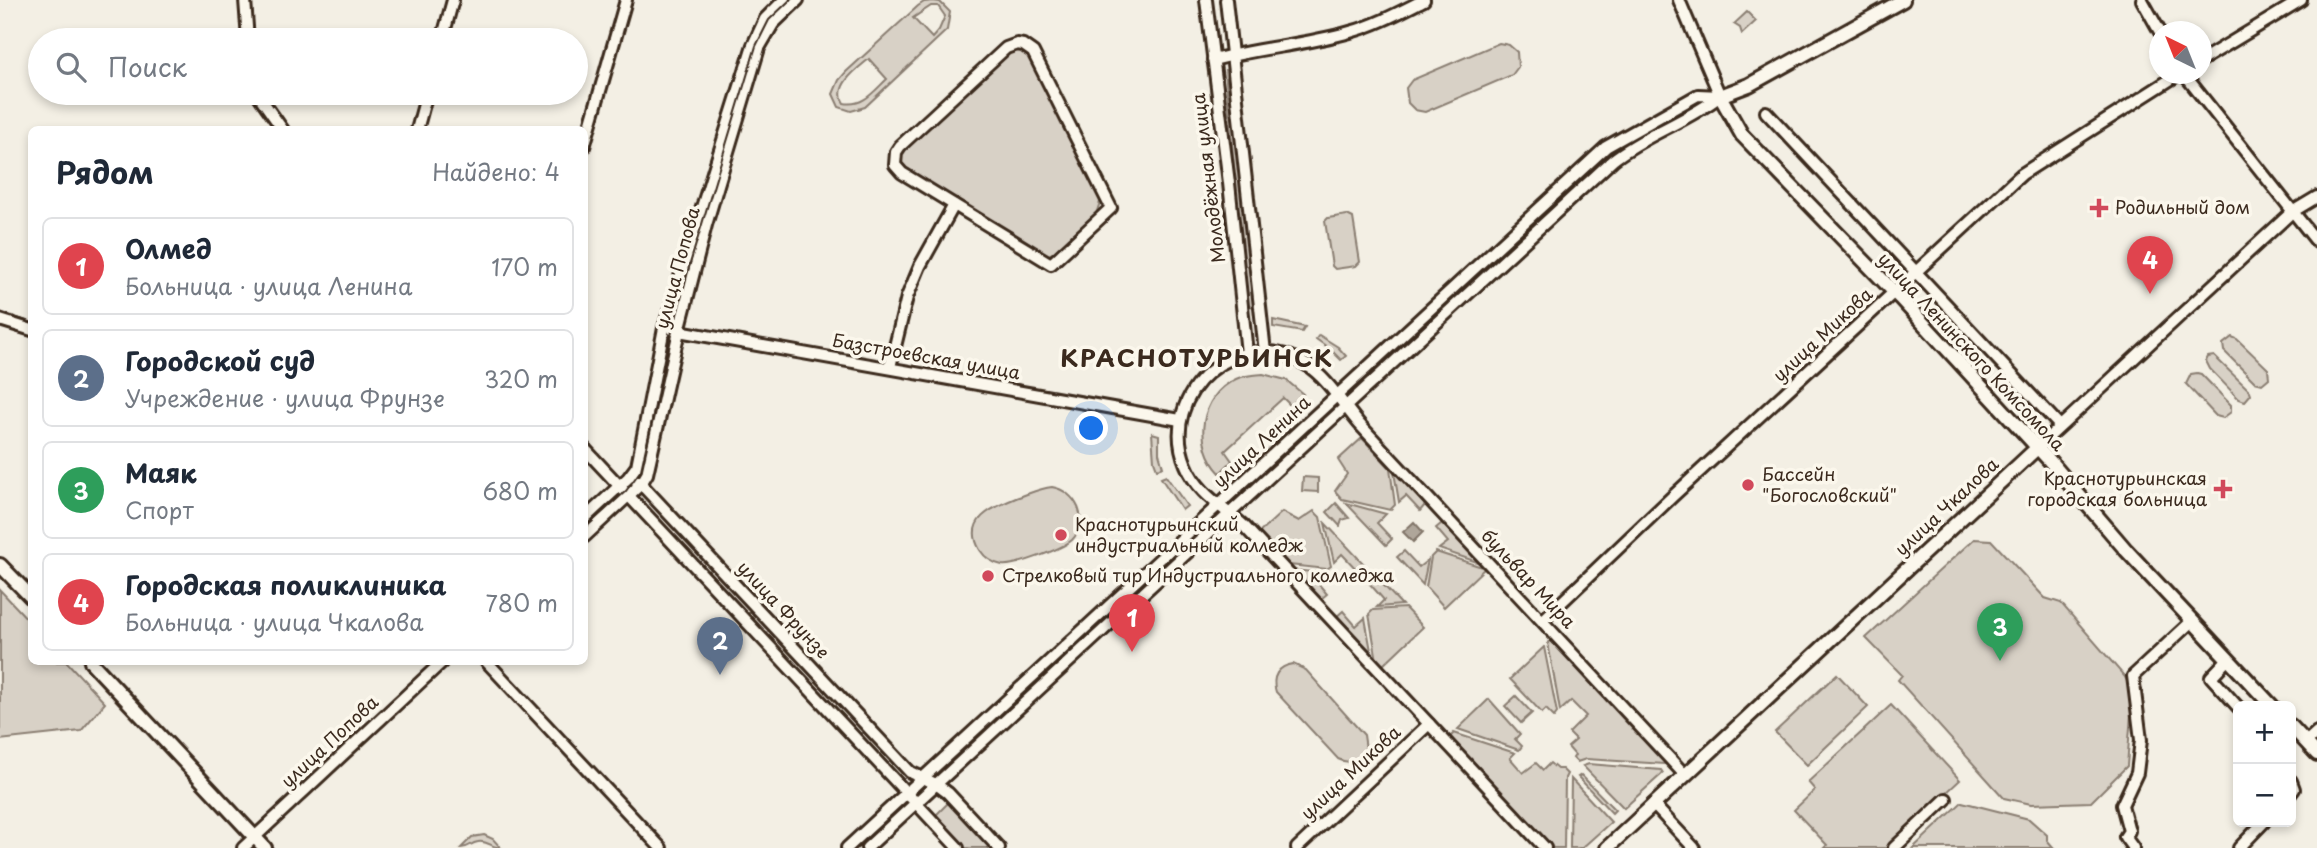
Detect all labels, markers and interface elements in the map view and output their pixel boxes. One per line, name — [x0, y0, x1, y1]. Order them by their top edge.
north arrow — [2149, 21, 2212, 84]
search box — [28, 28, 588, 105]
text: Поиск — [108, 47, 187, 86]
icon: search — [52, 48, 90, 86]
street label: Молодёжная улица — [1184, 91, 1231, 265]
text: Рядом — [56, 149, 154, 194]
text: Найдено: 4 — [432, 154, 560, 189]
place label: Родильный дом — [2115, 193, 2250, 220]
marker: Родильный дом — [2089, 198, 2109, 218]
street label: улица Попова — [647, 203, 706, 331]
text: Олмед — [125, 229, 212, 268]
pin: 4 — [2127, 236, 2173, 294]
street label: улица Ленинского Комсомола — [1872, 245, 2072, 457]
text: 1 — [76, 249, 87, 284]
text: 170 m — [491, 249, 558, 284]
text: Больница · улица Ленина — [125, 268, 412, 303]
street label: улица Микова — [1766, 280, 1878, 387]
street label: Базстроевская улица — [830, 326, 1023, 385]
district label: КРАСНОТУРЬИНСК — [1060, 339, 1334, 375]
text: Городской суд — [125, 341, 315, 380]
text: 2 — [73, 361, 89, 396]
text: 320 m — [484, 361, 558, 396]
text: Учреждение · улица Фрунзе — [125, 380, 445, 415]
street label: улица Ленина — [1206, 388, 1316, 493]
your location — [1074, 411, 1108, 445]
street label: улица Чкалова — [1888, 450, 2005, 561]
text: Маяк — [125, 453, 197, 492]
place label: Бассейн "Богословский" — [1762, 460, 1897, 508]
place label: Краснотурьинская городская больница — [2027, 464, 2208, 512]
text: 3 — [73, 473, 89, 508]
text: 680 m — [482, 473, 558, 508]
marker: Бассейн "Богословский" — [1740, 477, 1756, 493]
marker: Краснотурьинская городская больница — [2213, 479, 2233, 499]
text: Спорт — [125, 492, 194, 527]
place label: Краснотурьинский индустриальный колледж — [1075, 510, 1303, 558]
street label: бульвар Мира — [1476, 522, 1583, 634]
marker: Краснотурьинский индустриальный колледж — [1053, 527, 1069, 543]
street label: улица Фрунзе — [732, 554, 837, 664]
place label: Стрелковый тир Индустриального колледжа — [1002, 561, 1394, 588]
text: Городская поликлиника — [125, 565, 447, 604]
marker: Стрелковый тир Индустриального колледжа — [980, 568, 996, 584]
text: 4 — [73, 585, 89, 620]
text: 780 m — [486, 585, 558, 620]
pin: 1 — [1109, 594, 1155, 652]
pin: 3 — [1977, 603, 2023, 661]
text: Больница · улица Чкалова — [125, 604, 423, 639]
pin: 2 — [697, 617, 743, 675]
street label: улица Попова — [274, 688, 384, 793]
map controls — [2233, 701, 2296, 827]
button: + — [2233, 701, 2296, 764]
street label: улица Микова — [1294, 718, 1406, 825]
button: − — [2233, 764, 2296, 827]

